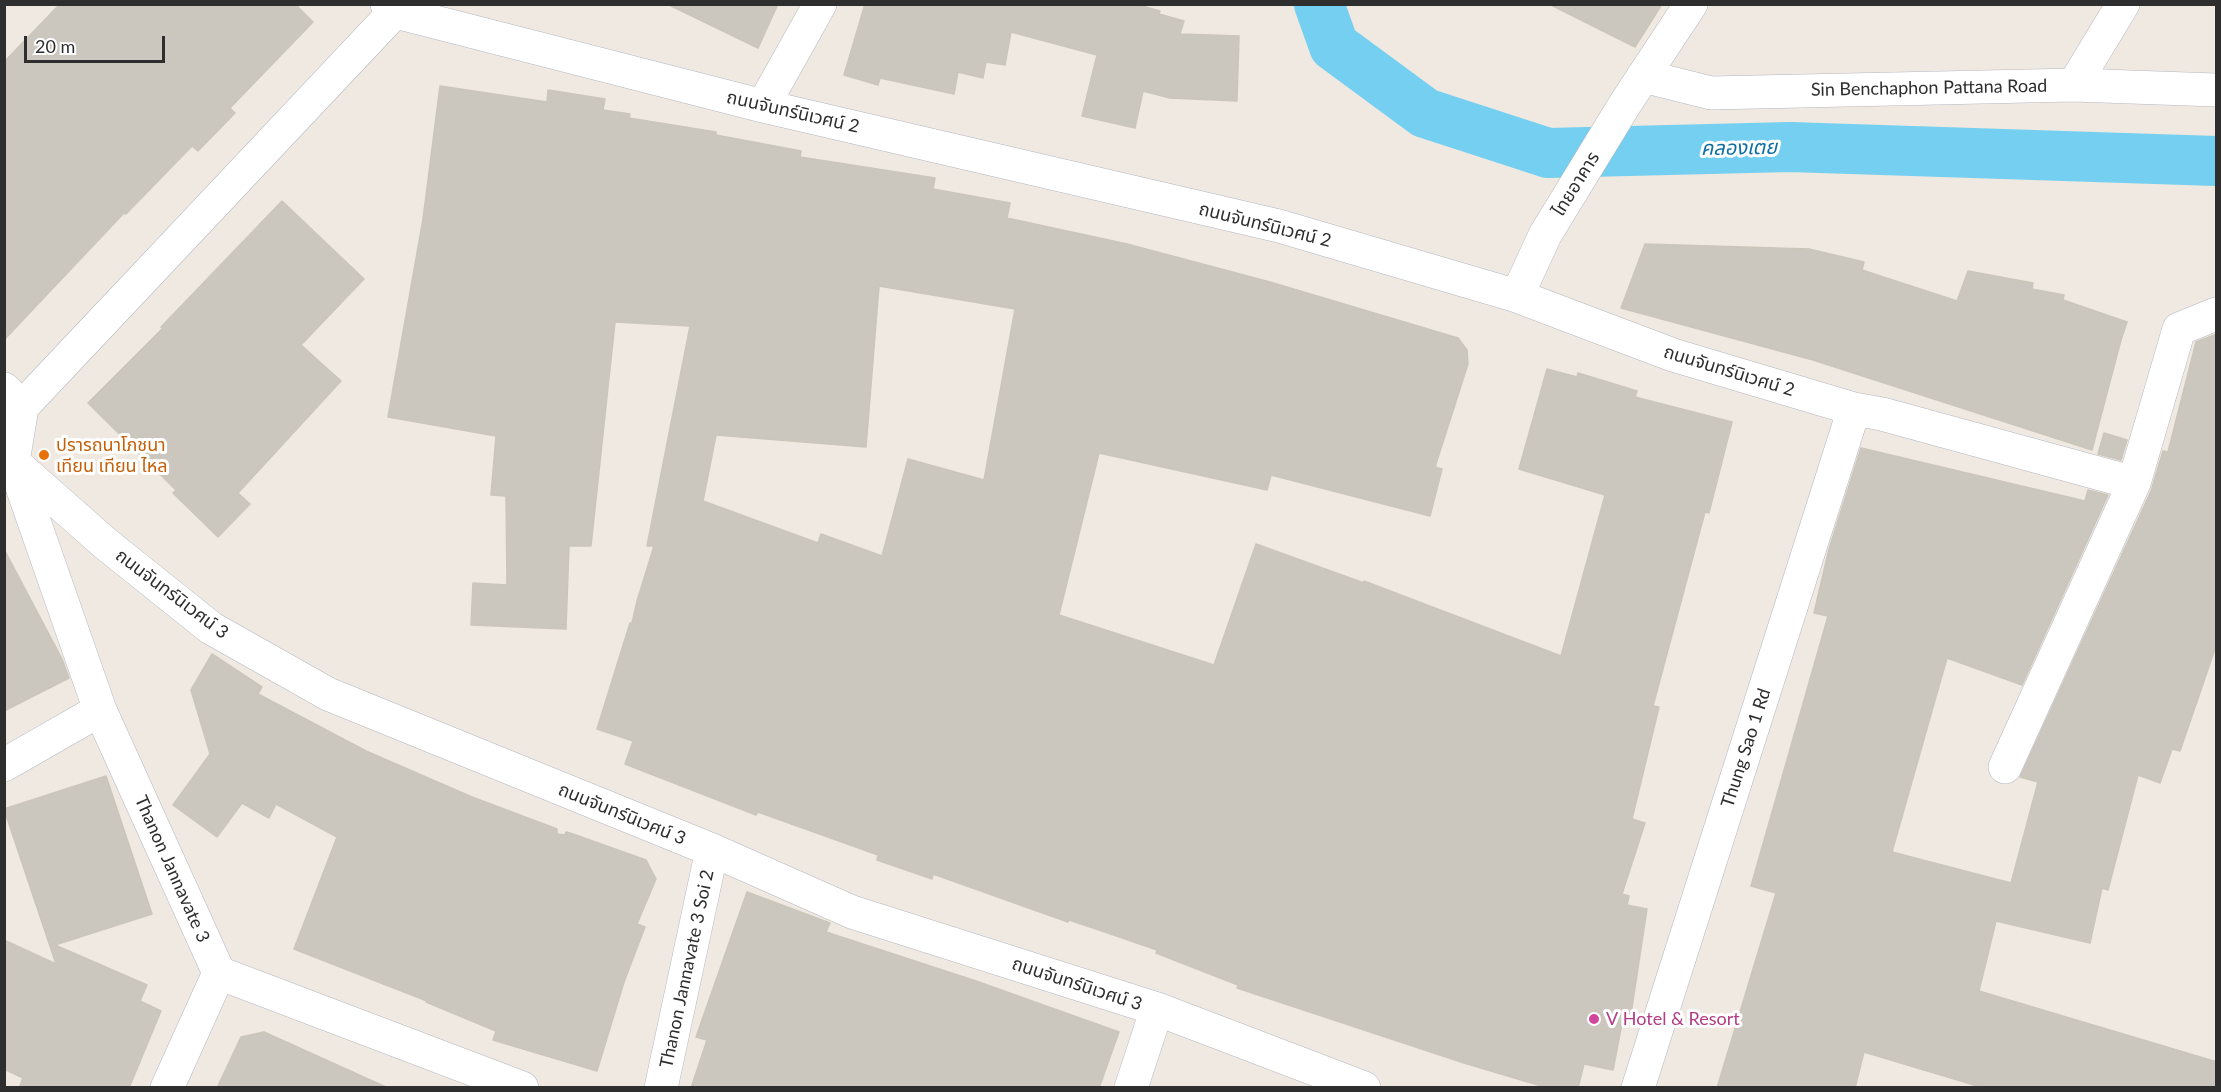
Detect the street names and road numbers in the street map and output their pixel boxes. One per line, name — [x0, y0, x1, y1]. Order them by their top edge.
street label: Sin Benchaphon Pattana Road — [1811, 75, 2047, 101]
street label: ถนนจันทร์นิเวศน์ 2 — [724, 86, 862, 138]
street label: ไทยอาคาร — [1548, 148, 1604, 220]
street label: ถนนจันทร์นิเวศน์ 2 — [1197, 198, 1333, 252]
street label: ถนนจันทร์นิเวศน์ 2 — [1661, 341, 1797, 401]
street label: ถนนจันทร์นิเวศน์ 3 — [111, 545, 233, 643]
street label: Thung Sao 1 Rd — [1717, 686, 1775, 810]
street label: ถนนจันทร์นิเวศน์ 3 — [555, 779, 689, 849]
street label: Thanon Jannavate 3 — [130, 792, 214, 946]
street label: Thanon Jannavate 3 Soi 2 — [655, 868, 719, 1070]
street label: ถนนจันทร์นิเวศน์ 3 — [1009, 953, 1145, 1015]

